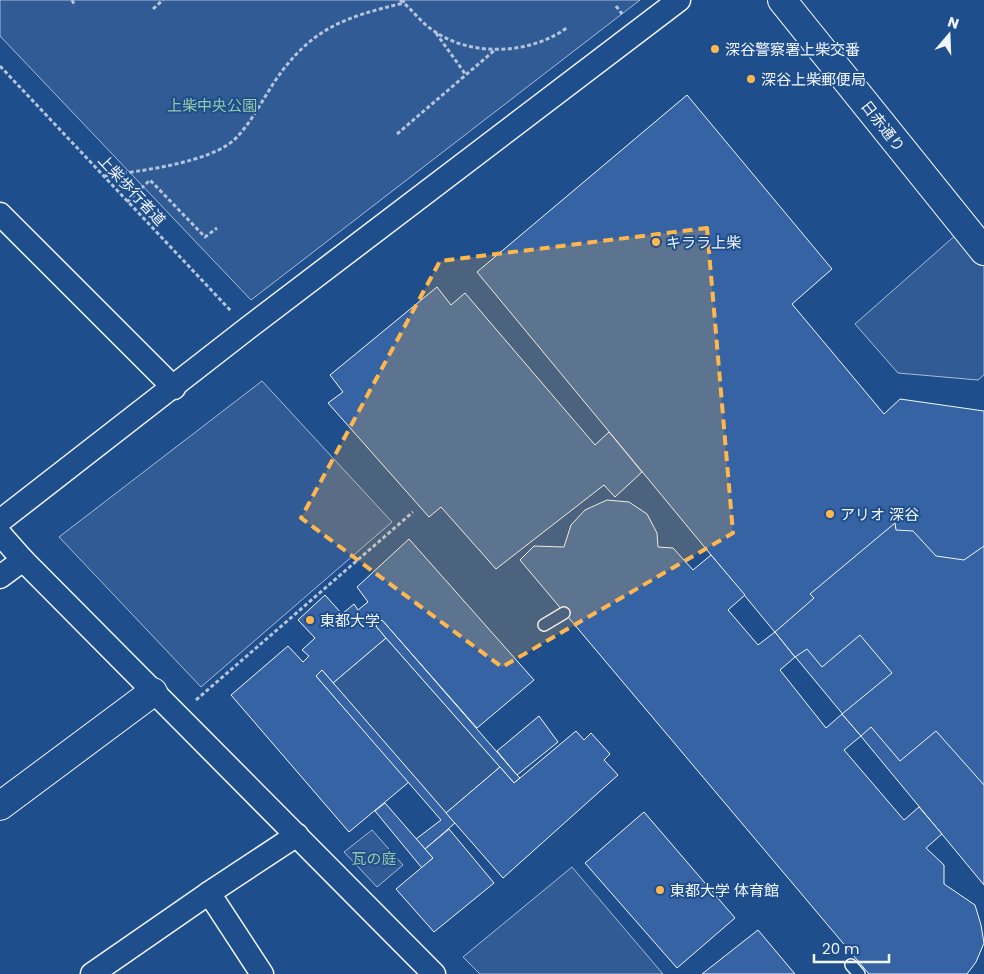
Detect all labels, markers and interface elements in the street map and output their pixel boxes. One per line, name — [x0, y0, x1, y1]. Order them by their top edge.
north arrow — [924, 10, 974, 60]
text: N — [945, 12, 961, 34]
place label: 深谷警察署上柴交番 — [725, 39, 860, 60]
marker: 深谷警察署上柴交番 — [709, 43, 721, 55]
place label: 深谷上柴郵便局 — [761, 69, 866, 90]
marker: 深谷上柴郵便局 — [745, 73, 757, 85]
park label: 上柴中央公園 — [167, 95, 257, 116]
street label: 日赤通り — [856, 96, 910, 156]
street label: 上柴歩行者道 — [94, 150, 170, 230]
place label: キララ上柴 — [666, 232, 741, 253]
marker: キララ上柴 — [650, 236, 662, 248]
place label: アリオ 深谷 — [840, 504, 919, 525]
marker: アリオ 深谷 — [824, 508, 836, 520]
place label: 東都大学 — [320, 610, 380, 631]
marker: 東都大学 — [304, 614, 316, 626]
park label: 瓦の庭 — [351, 848, 397, 869]
place label: 東都大学 体育館 — [670, 880, 779, 901]
marker: 東都大学 体育館 — [654, 884, 666, 896]
scale bar — [814, 932, 889, 964]
text: 20 m — [822, 938, 860, 959]

